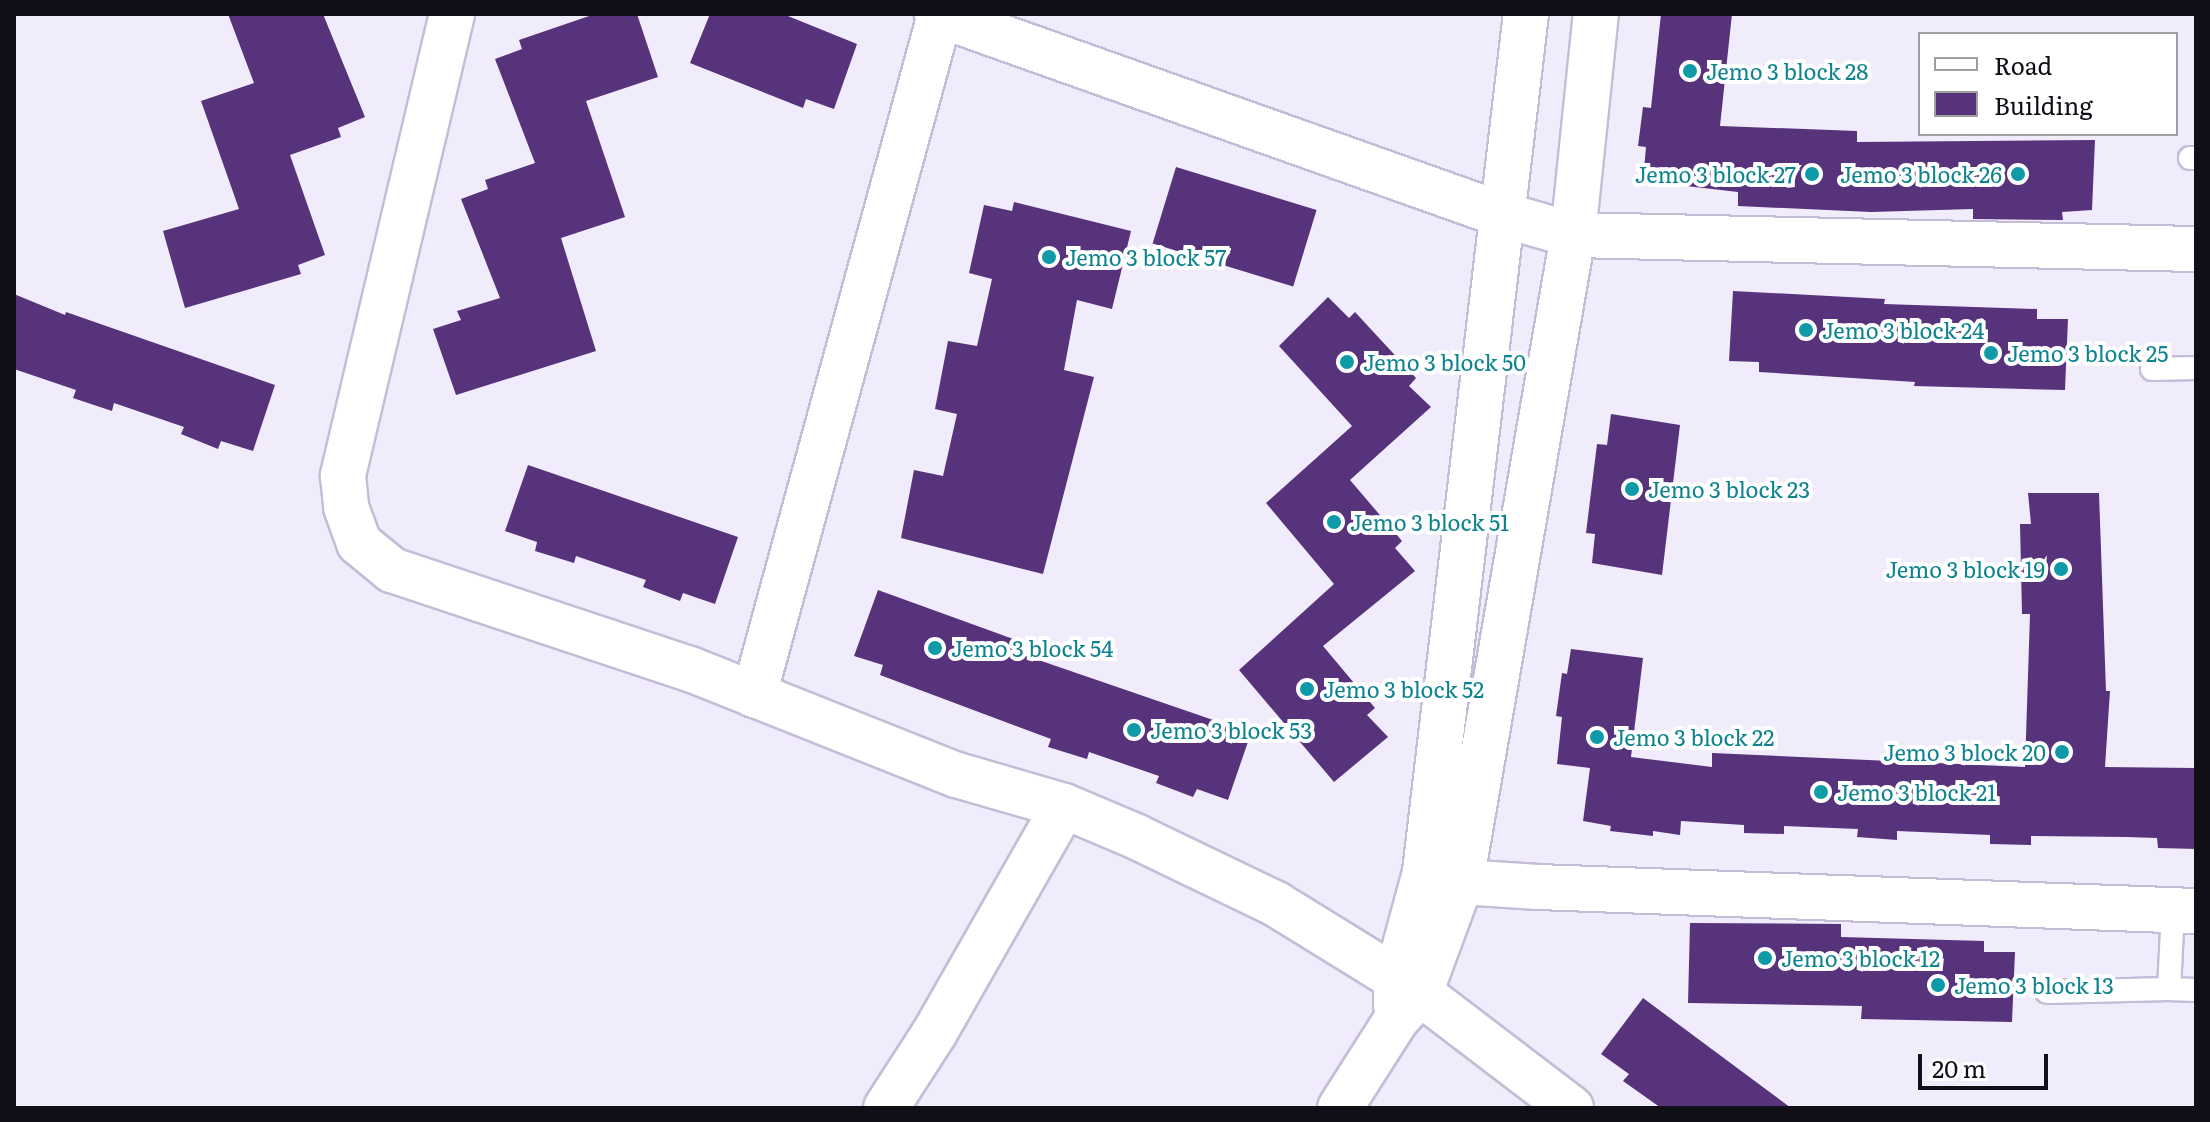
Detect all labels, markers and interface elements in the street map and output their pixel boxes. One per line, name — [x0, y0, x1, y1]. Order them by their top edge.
legend — [1918, 32, 2178, 136]
text: Road — [1994, 47, 2052, 82]
place label: Jemo 3 block 28 — [1706, 58, 1868, 84]
marker: Jemo 3 block 28 — [1681, 62, 1699, 80]
text: Building — [1994, 87, 2093, 122]
place label: Jemo 3 block 27 — [1635, 161, 1796, 187]
place label: Jemo 3 block 26 — [1840, 161, 2002, 187]
marker: Jemo 3 block 27 — [1803, 165, 1821, 183]
marker: Jemo 3 block 26 — [2009, 165, 2027, 183]
place label: Jemo 3 block 57 — [1065, 244, 1226, 270]
marker: Jemo 3 block 57 — [1040, 248, 1058, 266]
place label: Jemo 3 block 24 — [1822, 317, 1984, 343]
marker: Jemo 3 block 24 — [1797, 321, 1815, 339]
place label: Jemo 3 block 25 — [2007, 340, 2168, 366]
marker: Jemo 3 block 25 — [1982, 344, 2000, 362]
place label: Jemo 3 block 50 — [1363, 349, 1526, 375]
marker: Jemo 3 block 50 — [1338, 353, 1356, 371]
place label: Jemo 3 block 23 — [1648, 476, 1810, 502]
marker: Jemo 3 block 23 — [1623, 480, 1641, 498]
place label: Jemo 3 block 51 — [1350, 509, 1509, 535]
marker: Jemo 3 block 51 — [1325, 513, 1343, 531]
place label: Jemo 3 block 19 — [1885, 556, 2045, 582]
marker: Jemo 3 block 19 — [2052, 560, 2070, 578]
place label: Jemo 3 block 54 — [951, 635, 1113, 661]
marker: Jemo 3 block 54 — [926, 639, 944, 657]
place label: Jemo 3 block 52 — [1323, 676, 1484, 702]
marker: Jemo 3 block 52 — [1298, 680, 1316, 698]
place label: Jemo 3 block 53 — [1150, 717, 1312, 743]
marker: Jemo 3 block 53 — [1125, 721, 1143, 739]
place label: Jemo 3 block 22 — [1613, 724, 1774, 750]
marker: Jemo 3 block 22 — [1588, 728, 1606, 746]
place label: Jemo 3 block 20 — [1883, 739, 2046, 765]
marker: Jemo 3 block 20 — [2053, 743, 2071, 761]
place label: Jemo 3 block 21 — [1837, 779, 1996, 805]
marker: Jemo 3 block 21 — [1812, 783, 1830, 801]
place label: Jemo 3 block 12 — [1781, 945, 1940, 971]
marker: Jemo 3 block 12 — [1756, 949, 1774, 967]
place label: Jemo 3 block 13 — [1954, 972, 2114, 998]
marker: Jemo 3 block 13 — [1929, 976, 1947, 994]
scale bar — [1922, 1038, 2052, 1088]
text: 20 m — [1932, 1050, 1986, 1085]

